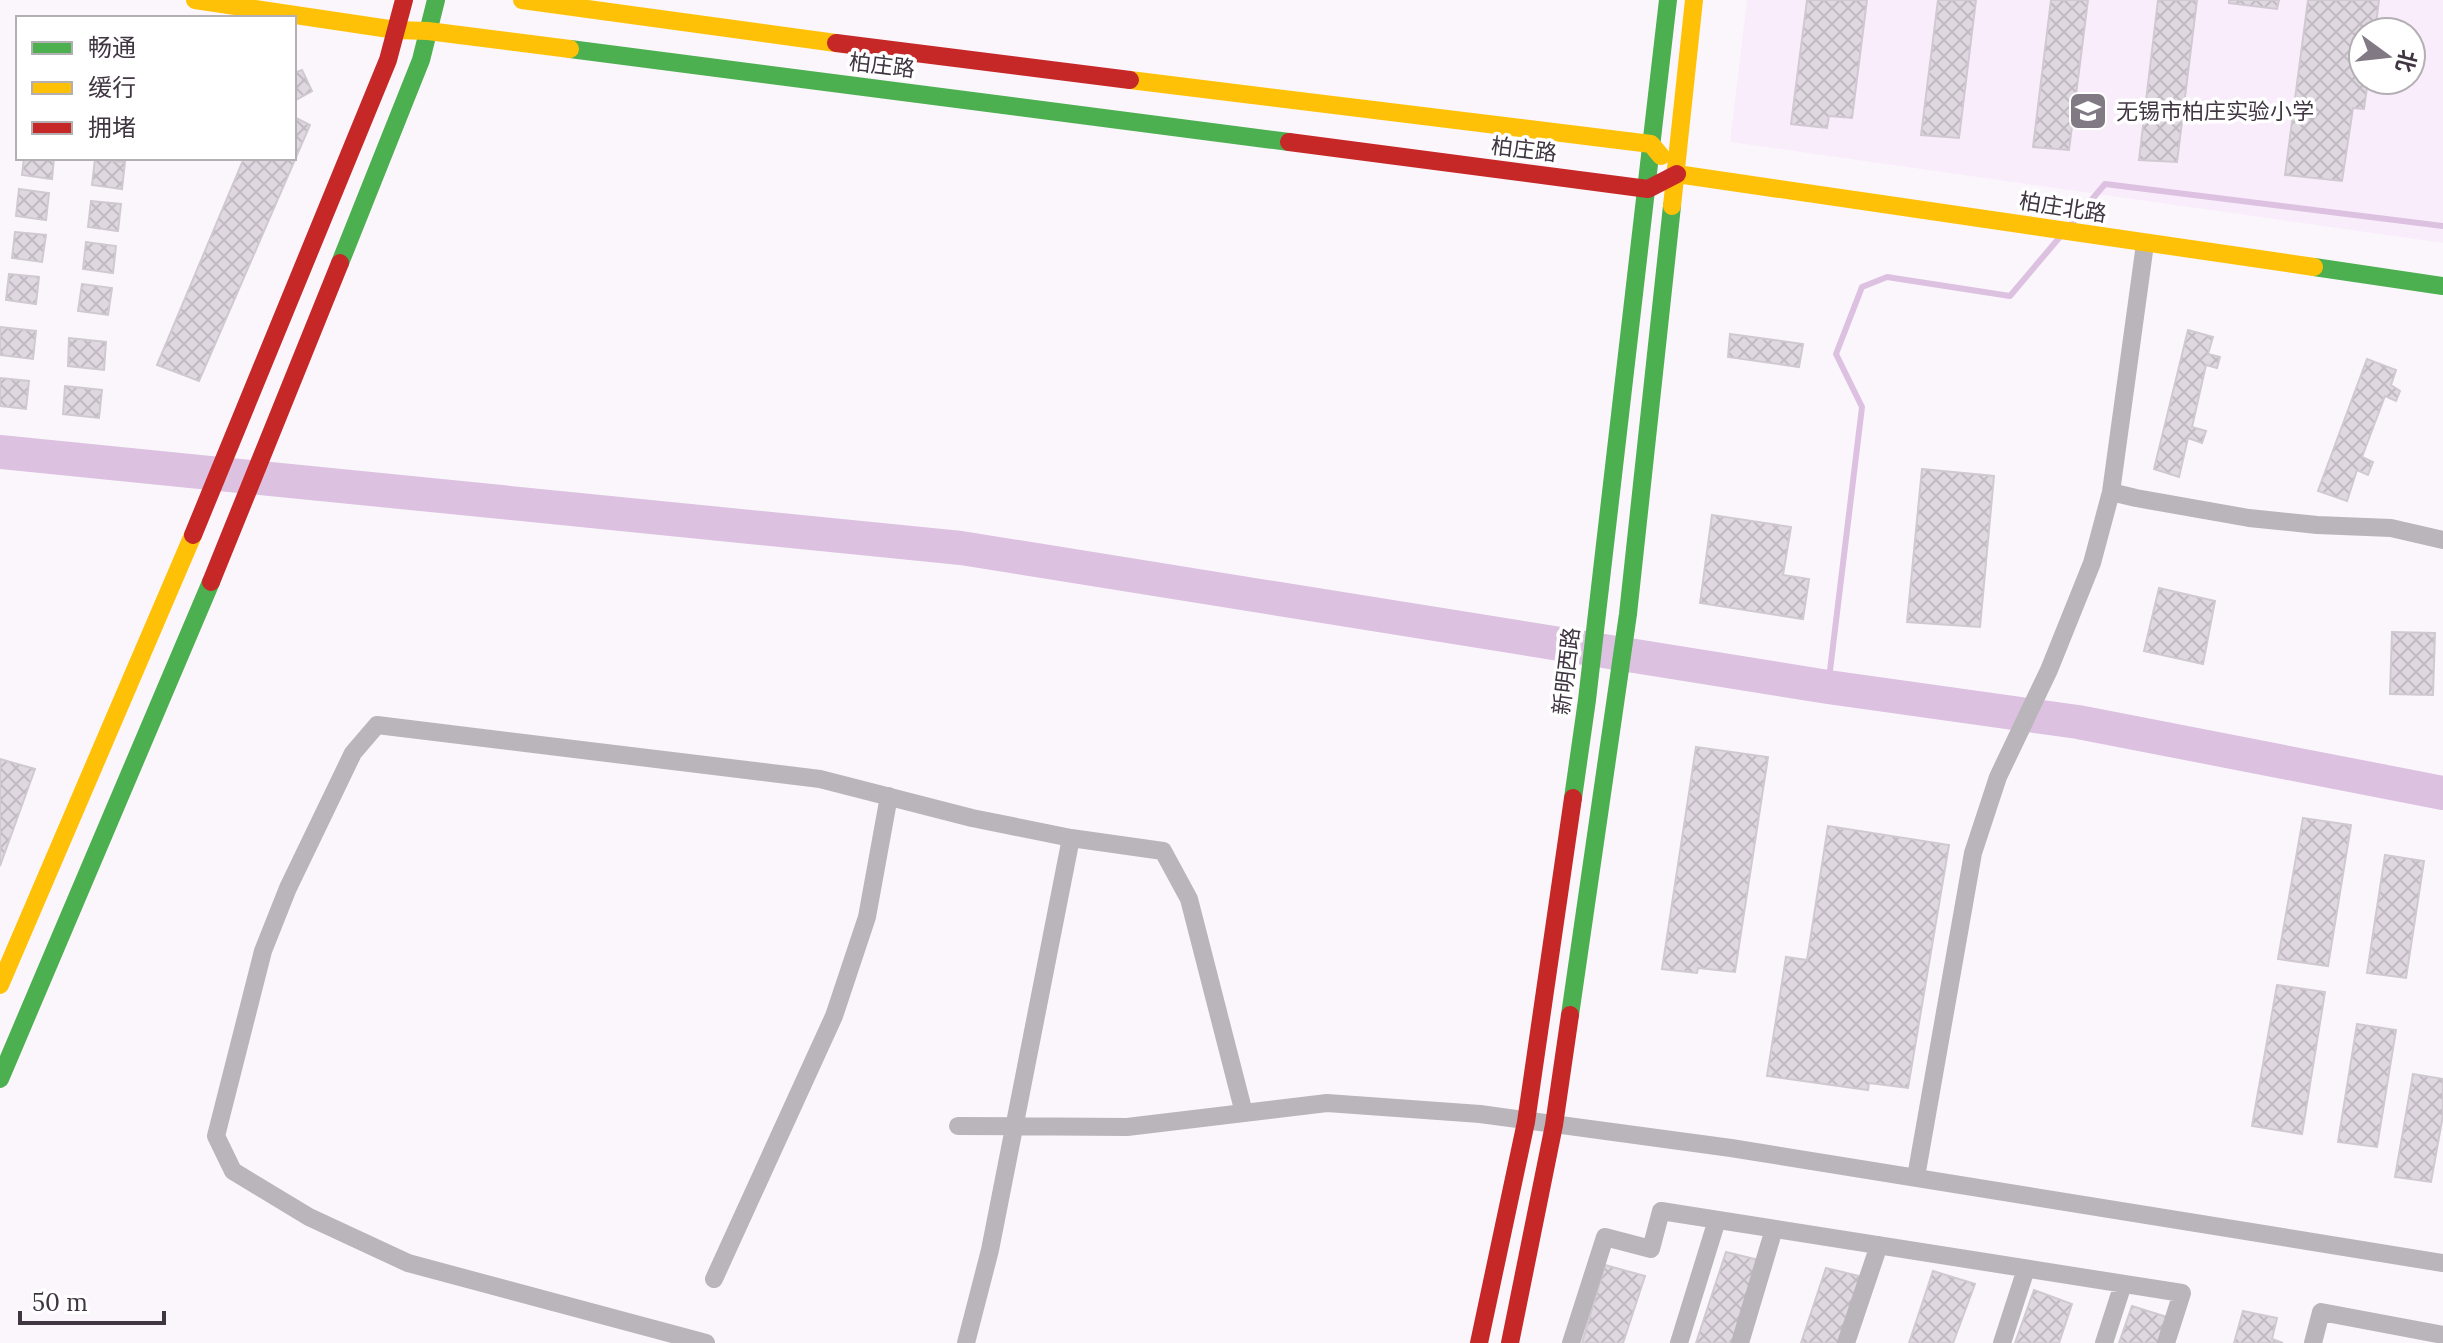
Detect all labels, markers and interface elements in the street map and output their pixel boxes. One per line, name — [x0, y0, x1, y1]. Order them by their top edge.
legend — [16, 16, 296, 160]
north arrow — [2347, 16, 2427, 96]
text: 畅通 — [88, 32, 136, 63]
street label: 柏庄路 — [848, 47, 916, 83]
text: 北 — [2390, 47, 2423, 75]
text: 缓行 — [88, 72, 136, 103]
school or university icon: 无锡市柏庄实验小学 — [2067, 90, 2109, 132]
place label: 无锡市柏庄实验小学 — [2116, 97, 2314, 125]
text: 拥堵 — [88, 112, 136, 143]
street label: 柏庄路 — [1490, 131, 1558, 167]
street label: 柏庄北路 — [2017, 186, 2109, 228]
street label: 新明西路 — [1547, 626, 1585, 716]
scale bar — [20, 1275, 164, 1325]
text: 50 m — [32, 1287, 88, 1318]

